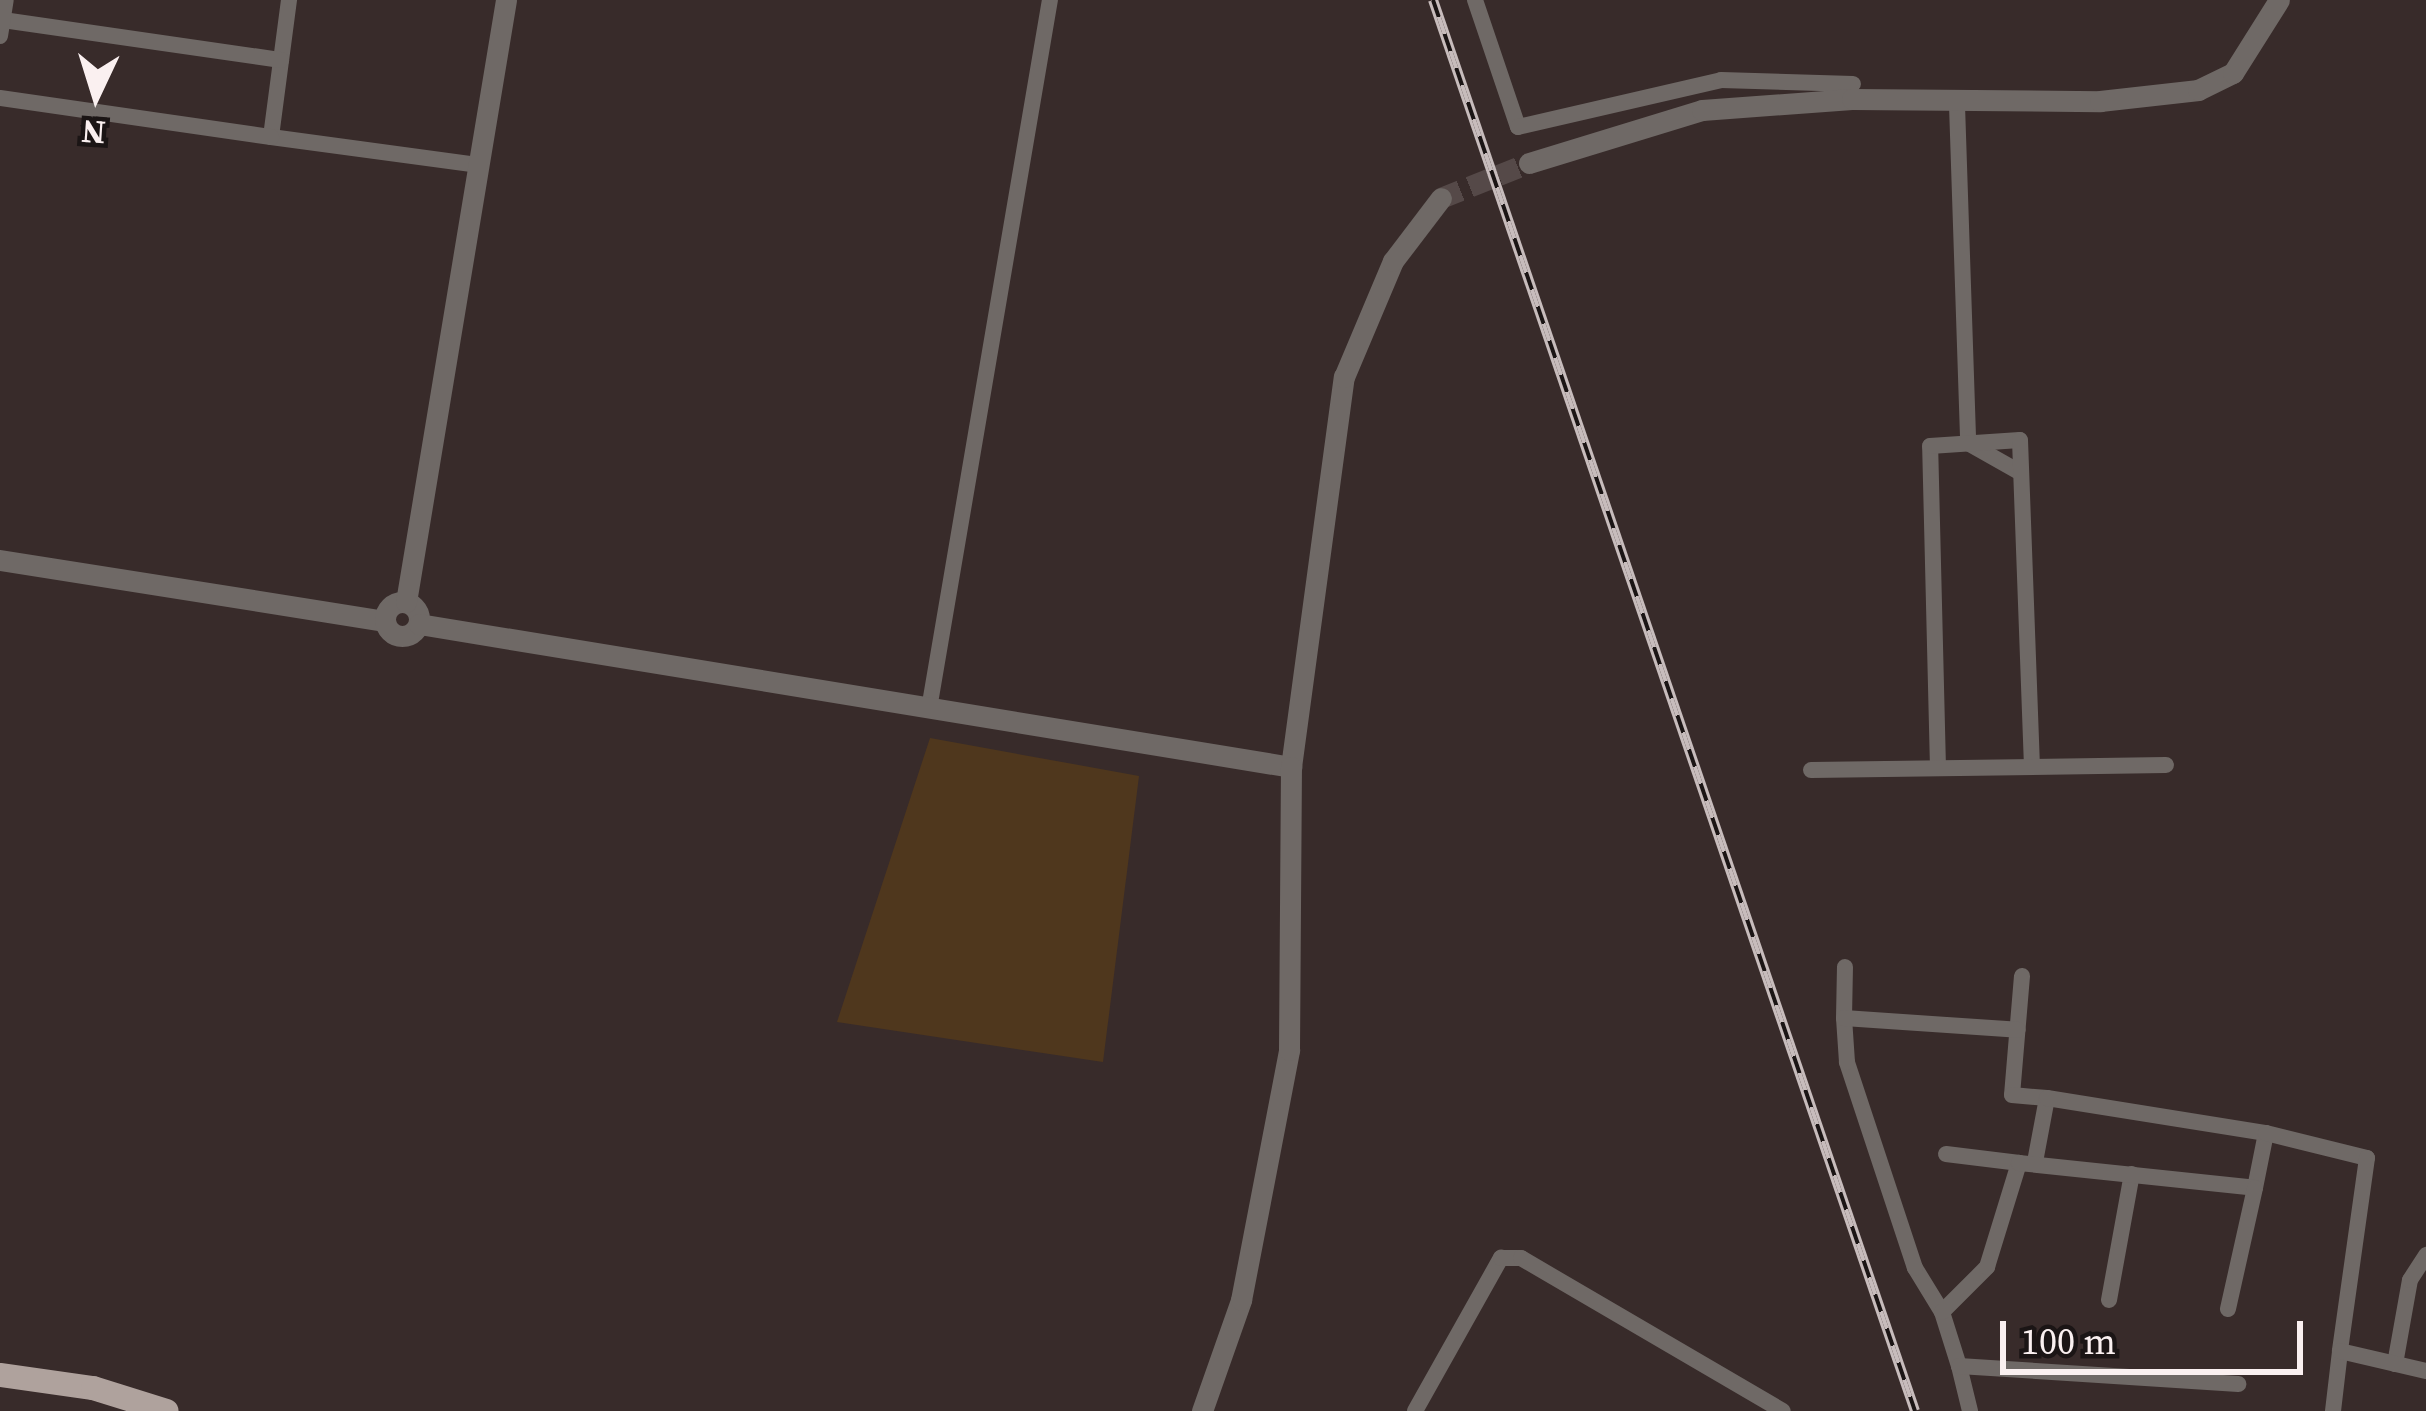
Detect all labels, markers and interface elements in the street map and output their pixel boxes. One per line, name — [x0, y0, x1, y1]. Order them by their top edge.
north arrow — [36, 36, 156, 156]
text: N — [80, 109, 107, 156]
scale bar — [2006, 1297, 2309, 1371]
text: 100 m — [2021, 1317, 2116, 1366]

